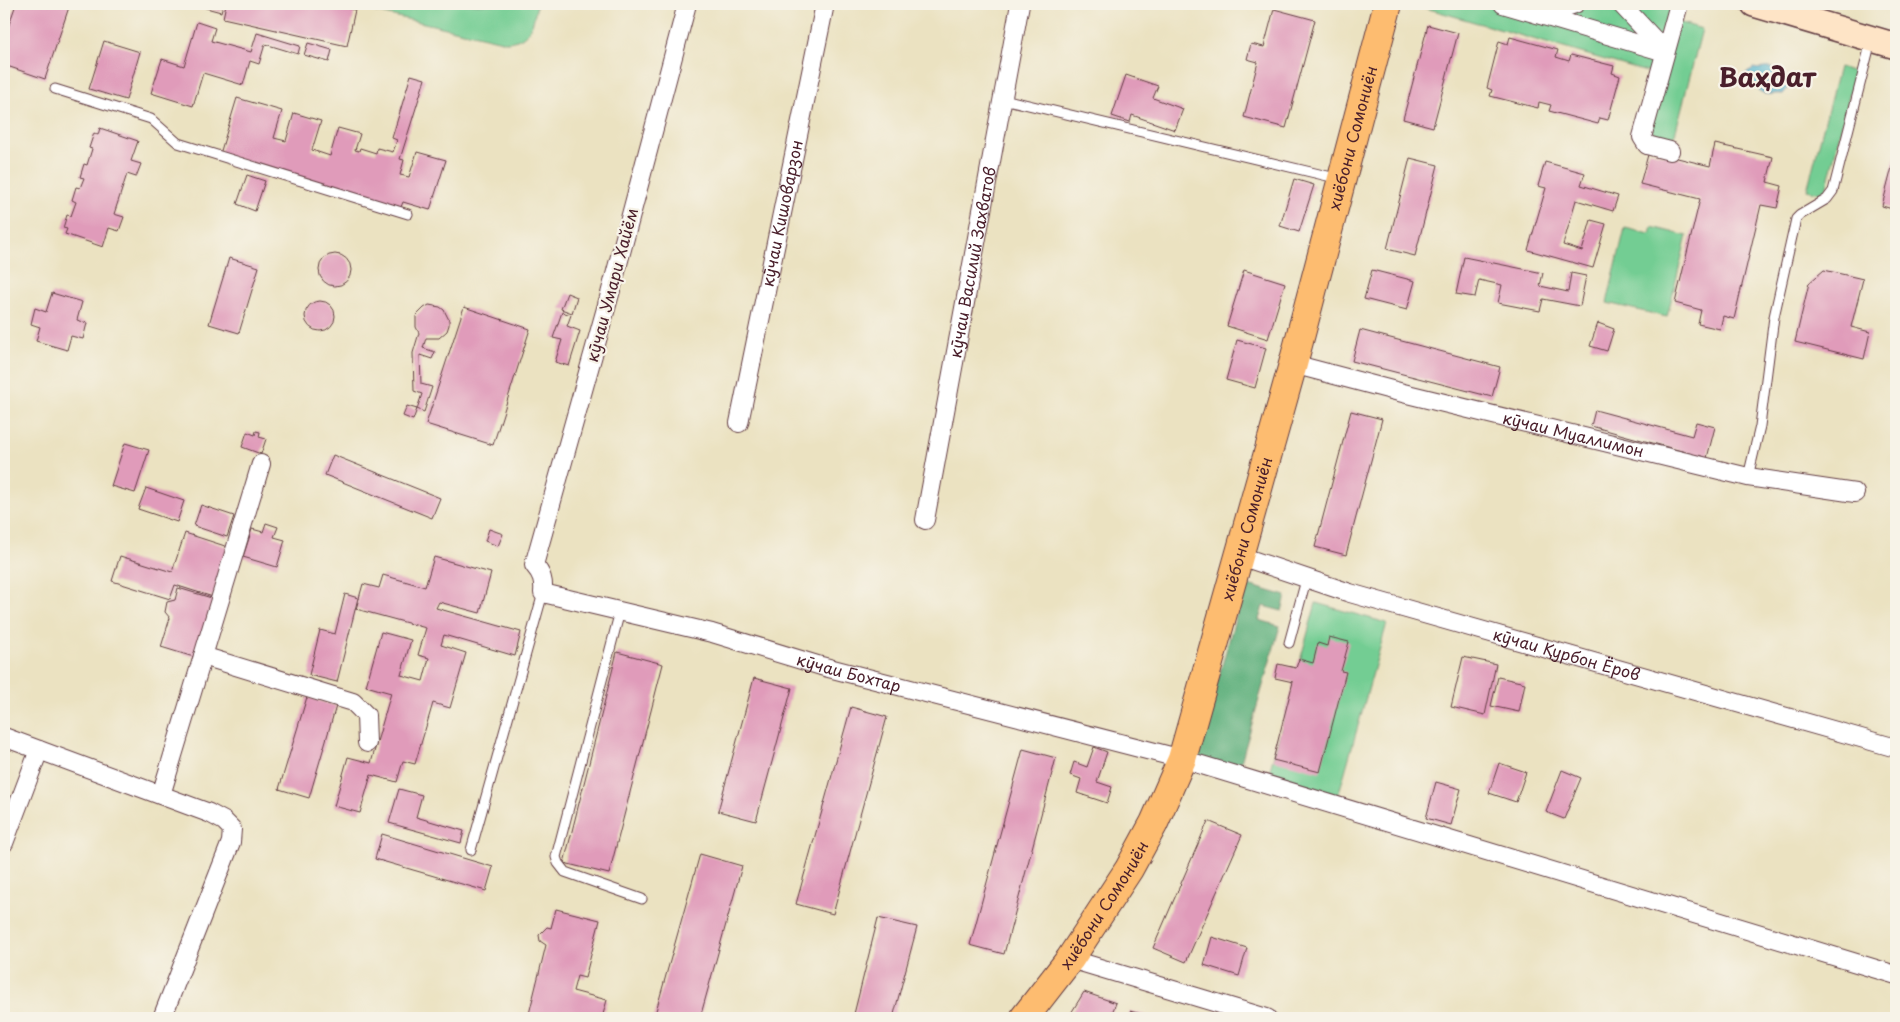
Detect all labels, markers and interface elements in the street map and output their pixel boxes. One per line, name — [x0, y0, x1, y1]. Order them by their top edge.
district label: Ваҳдат — [1718, 57, 1817, 96]
street label: хиёбони Сомониён — [1321, 63, 1382, 212]
street label: кӯчаи Кишоварзон — [754, 138, 808, 289]
street label: кӯчаи Василий Захватов — [942, 165, 1001, 360]
street label: кӯчаи Умари Хайём — [579, 205, 643, 364]
street label: кӯчаи Муаллимон — [1500, 405, 1647, 462]
street label: хиёбони Сомониён — [1214, 454, 1277, 603]
street label: кӯчаи Қурбон Ёров — [1490, 621, 1643, 686]
street label: кӯчаи Бохтар — [794, 646, 904, 697]
street label: хиёбони Сомониён — [1054, 836, 1153, 974]

